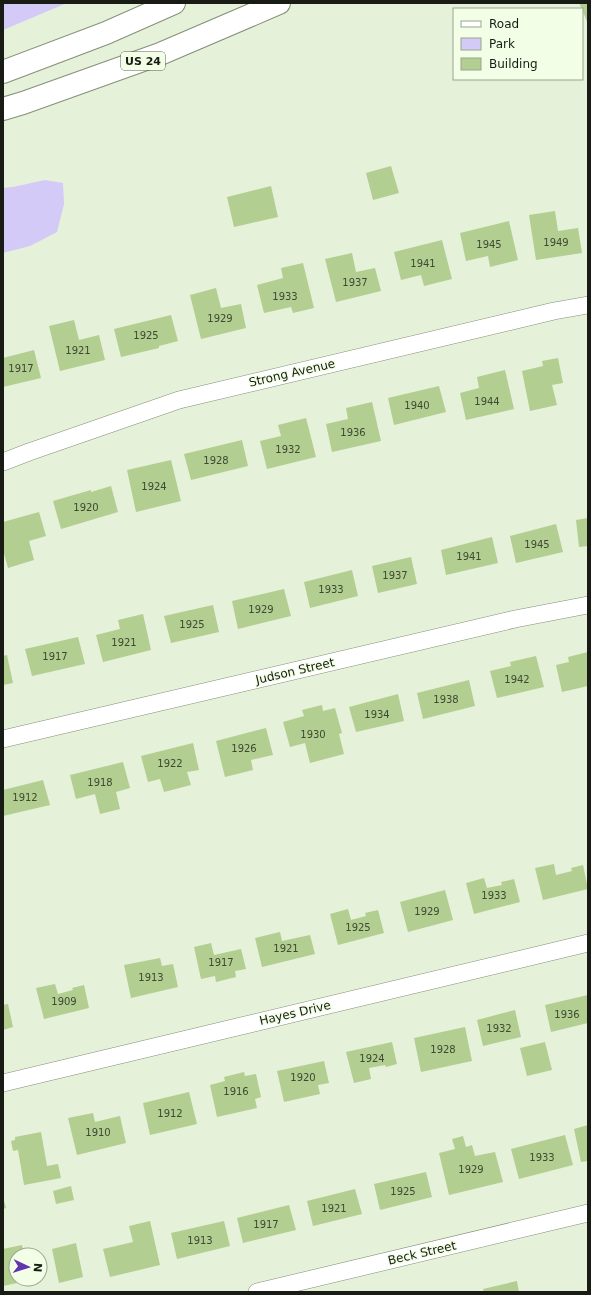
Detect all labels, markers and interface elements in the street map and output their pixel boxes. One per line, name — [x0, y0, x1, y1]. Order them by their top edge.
legend — [453, 8, 583, 80]
text: Road — [489, 17, 519, 31]
text: Park — [489, 37, 515, 51]
road number: US 24 — [121, 52, 165, 70]
text: Building — [489, 57, 538, 71]
house number: 1949 — [543, 237, 569, 248]
house number: 1945 — [476, 239, 502, 250]
house number: 1941 — [410, 258, 436, 269]
house number: 1937 — [342, 277, 368, 288]
house number: 1933 — [272, 291, 298, 302]
house number: 1929 — [207, 313, 233, 324]
house number: 1925 — [133, 330, 159, 341]
house number: 1921 — [65, 345, 91, 356]
street label: Strong Avenue — [248, 356, 336, 390]
house number: 1917 — [8, 363, 34, 374]
house number: 1944 — [474, 396, 500, 407]
house number: 1940 — [404, 400, 430, 411]
house number: 1936 — [340, 427, 366, 438]
house number: 1932 — [275, 444, 301, 455]
house number: 1928 — [203, 455, 229, 466]
house number: 1924 — [141, 481, 167, 492]
house number: 1920 — [73, 502, 99, 513]
house number: 1945 — [524, 539, 550, 550]
house number: 1941 — [456, 551, 482, 562]
house number: 1937 — [382, 570, 408, 581]
house number: 1933 — [318, 584, 344, 595]
house number: 1929 — [248, 604, 274, 615]
house number: 1925 — [179, 619, 205, 630]
house number: 1921 — [111, 637, 137, 648]
house number: 1917 — [42, 651, 68, 662]
street label: Judson Street — [253, 655, 336, 687]
house number: 1942 — [504, 674, 530, 685]
house number: 1938 — [433, 694, 459, 705]
house number: 1934 — [364, 709, 390, 720]
house number: 1930 — [300, 729, 326, 740]
house number: 1926 — [231, 743, 257, 754]
house number: 1922 — [157, 758, 183, 769]
house number: 1918 — [87, 777, 113, 788]
house number: 1912 — [12, 792, 38, 803]
house number: 1933 — [481, 890, 507, 901]
house number: 1929 — [414, 906, 440, 917]
house number: 1925 — [345, 922, 371, 933]
house number: 1921 — [273, 943, 299, 954]
house number: 1917 — [208, 957, 234, 968]
house number: 1913 — [138, 972, 164, 983]
house number: 1909 — [51, 996, 77, 1007]
street label: Hayes Drive — [258, 998, 332, 1028]
house number: 1936 — [554, 1009, 580, 1020]
house number: 1932 — [486, 1023, 512, 1034]
house number: 1928 — [430, 1044, 456, 1055]
house number: 1924 — [359, 1053, 385, 1064]
house number: 1920 — [290, 1072, 316, 1083]
house number: 1916 — [223, 1086, 249, 1097]
house number: 1912 — [157, 1108, 183, 1119]
house number: 1910 — [85, 1127, 111, 1138]
house number: 1933 — [529, 1152, 555, 1163]
house number: 1929 — [458, 1164, 484, 1175]
house number: 1925 — [390, 1186, 416, 1197]
house number: 1921 — [321, 1203, 347, 1214]
house number: 1917 — [253, 1219, 279, 1230]
house number: 1913 — [187, 1235, 213, 1246]
street label: Beck Street — [387, 1238, 458, 1268]
north arrow — [8, 1247, 48, 1287]
text: N — [31, 1263, 44, 1273]

